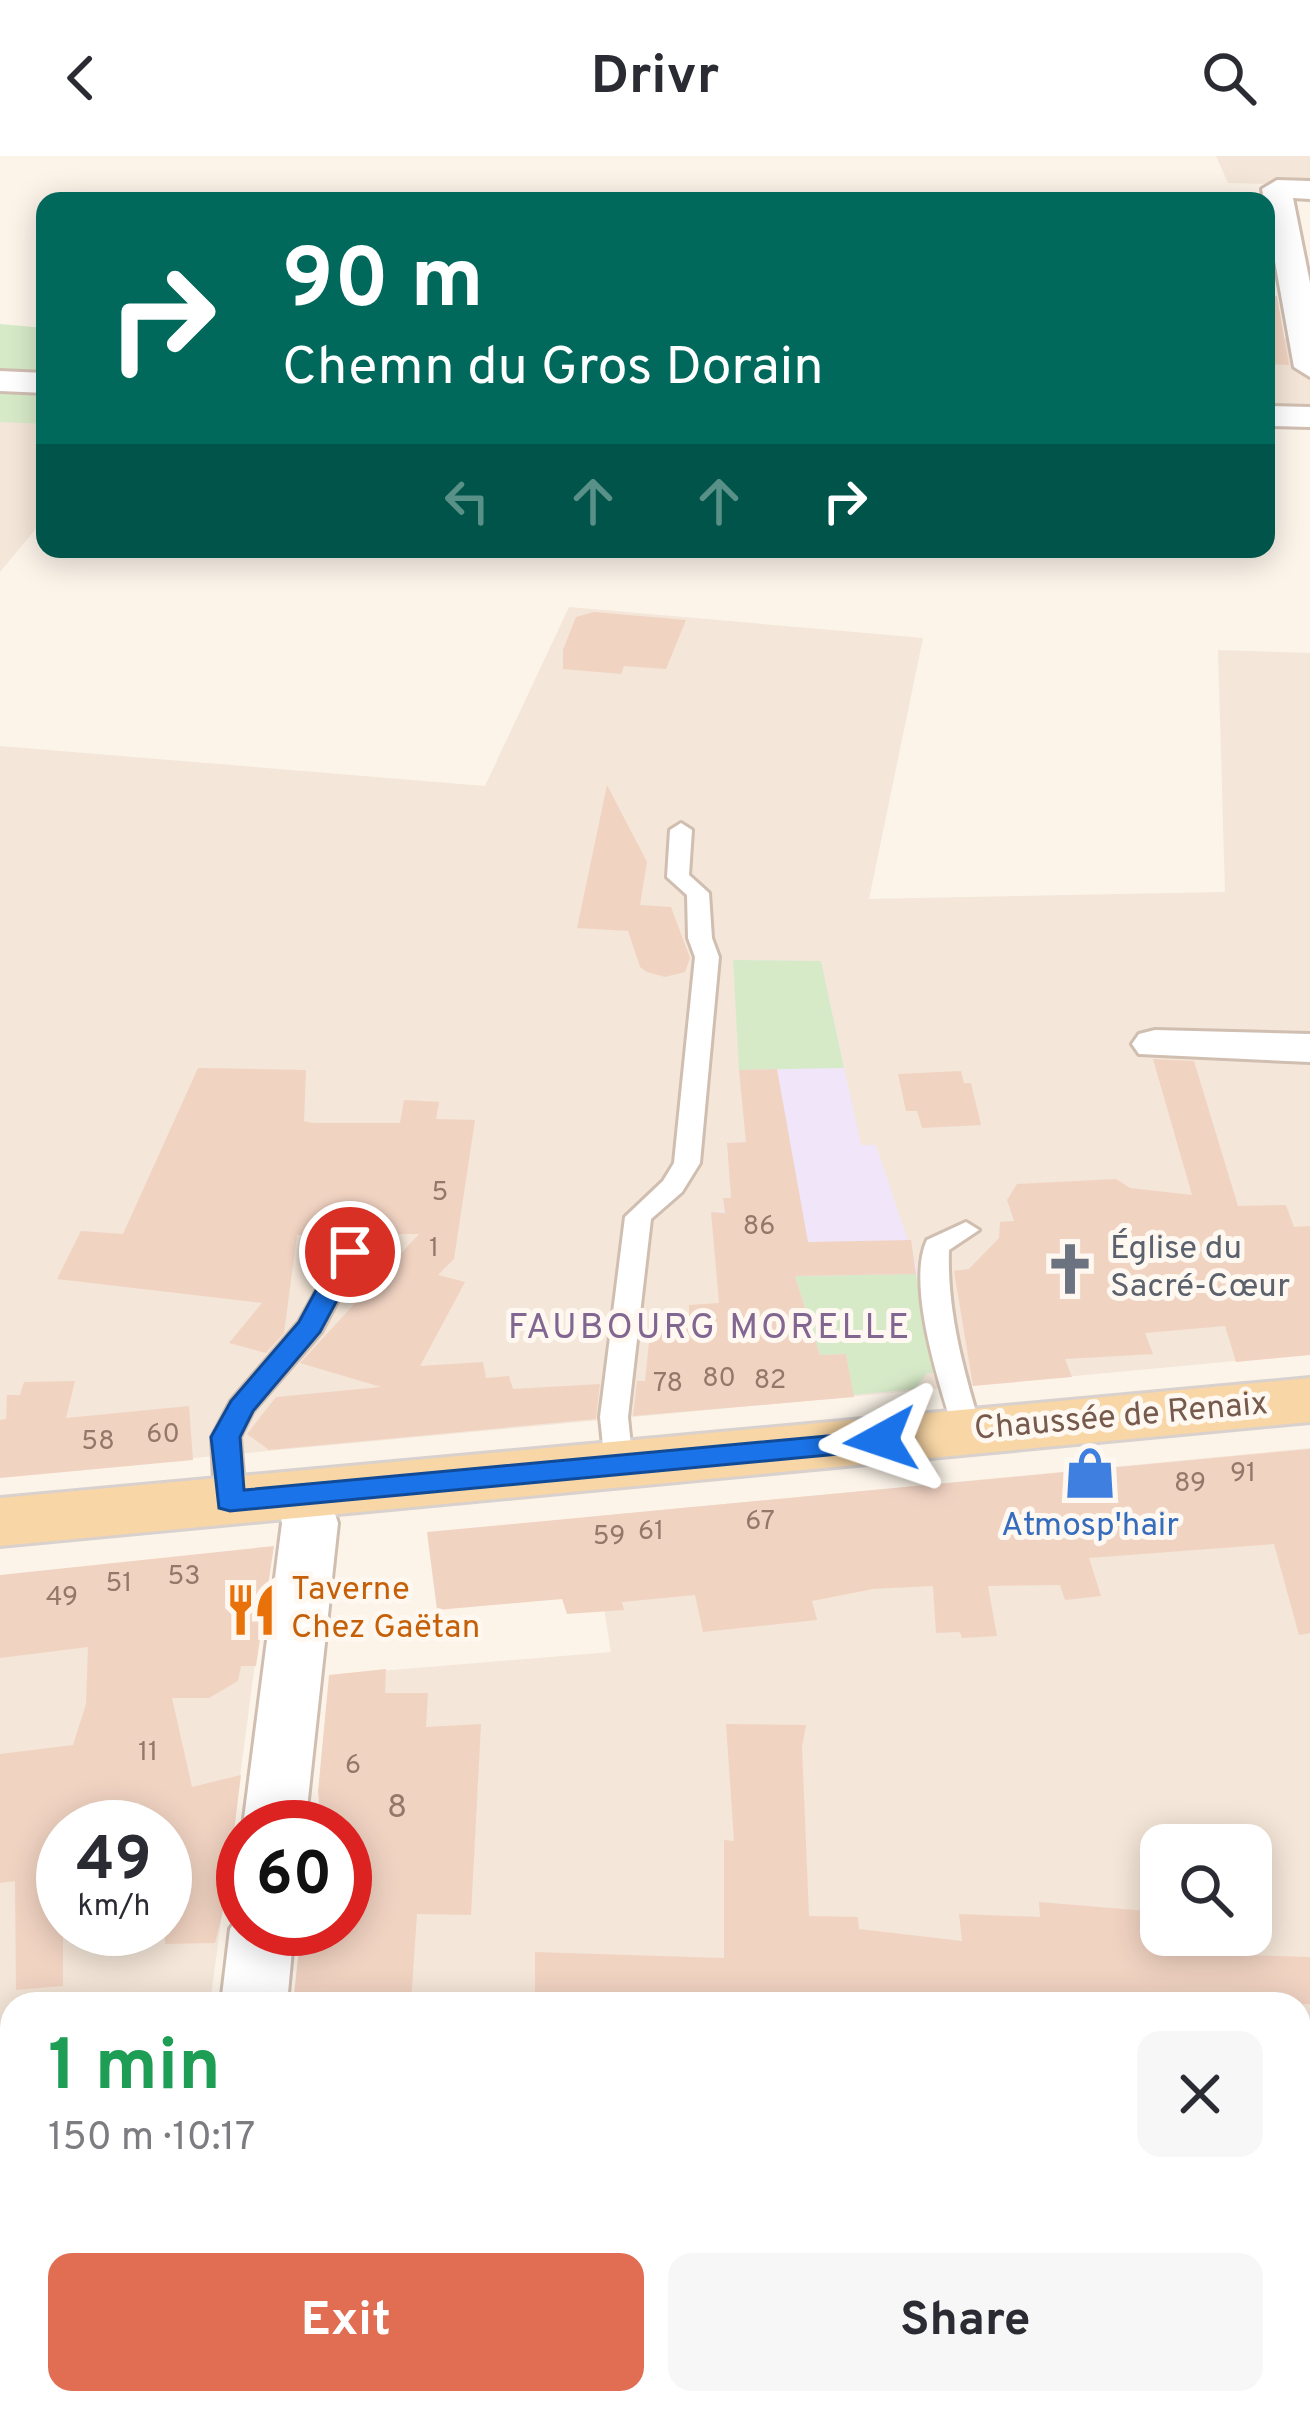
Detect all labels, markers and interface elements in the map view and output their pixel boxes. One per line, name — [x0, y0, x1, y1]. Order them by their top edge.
text: Drivr — [591, 44, 719, 113]
icon: back — [48, 45, 114, 111]
icon: search — [1196, 45, 1262, 111]
text: 90 m — [282, 231, 484, 337]
icon: right — [84, 240, 240, 396]
text: Chemn du Gros Dorain — [282, 335, 824, 404]
icon: left — [434, 468, 500, 534]
icon: ahead — [560, 468, 626, 534]
icon: ahead — [686, 468, 752, 534]
icon: right — [812, 468, 878, 534]
house number: 5 — [432, 1176, 448, 1210]
pin — [299, 1201, 401, 1303]
house number: 86 — [743, 1210, 775, 1244]
icon: arrive — [317, 1219, 383, 1285]
place label: Église du Sacré-Cœur — [1110, 1228, 1290, 1309]
house number: 1 — [429, 1232, 439, 1266]
church icon: Église du Sacré-Cœur — [1041, 1240, 1099, 1298]
district label: FAUBOURG MORELLE — [508, 1306, 912, 1352]
house number: 80 — [702, 1362, 736, 1396]
house number: 82 — [754, 1364, 786, 1398]
house number: 78 — [653, 1367, 683, 1401]
position arrow — [818, 1377, 944, 1503]
street label: Chaussée de Renaix — [972, 1384, 1270, 1452]
house number: 60 — [146, 1418, 180, 1452]
house number: 58 — [81, 1425, 115, 1459]
shop icon: Atmosp'hair — [1061, 1444, 1119, 1502]
house number: 91 — [1230, 1457, 1256, 1491]
house number: 89 — [1174, 1467, 1206, 1501]
house number: 67 — [745, 1505, 775, 1539]
place label: Atmosp'hair — [1001, 1506, 1179, 1548]
house number: 61 — [638, 1515, 664, 1549]
house number: 59 — [593, 1520, 625, 1554]
house number: 53 — [167, 1560, 201, 1594]
house number: 51 — [106, 1567, 132, 1601]
place label: Taverne Chez Gaëtan — [291, 1570, 480, 1650]
house number: 49 — [46, 1581, 78, 1615]
restaurant icon: Taverne Chez Gaëtan — [222, 1581, 280, 1639]
house number: 11 — [138, 1736, 158, 1770]
house number: 6 — [345, 1749, 361, 1783]
house number: 8 — [387, 1788, 407, 1830]
speed limit sign: 60 — [216, 1800, 372, 1956]
map controls — [1140, 1824, 1272, 1956]
button: search — [1140, 1824, 1272, 1956]
text: 49 — [76, 1825, 152, 1901]
text: km/h — [78, 1889, 150, 1926]
text: 1 min — [48, 2024, 221, 2116]
button: close — [1137, 2031, 1263, 2157]
text: 150 m · 10:17 — [48, 2115, 255, 2164]
button: Exit — [48, 2253, 644, 2391]
button: Share — [668, 2253, 1263, 2391]

